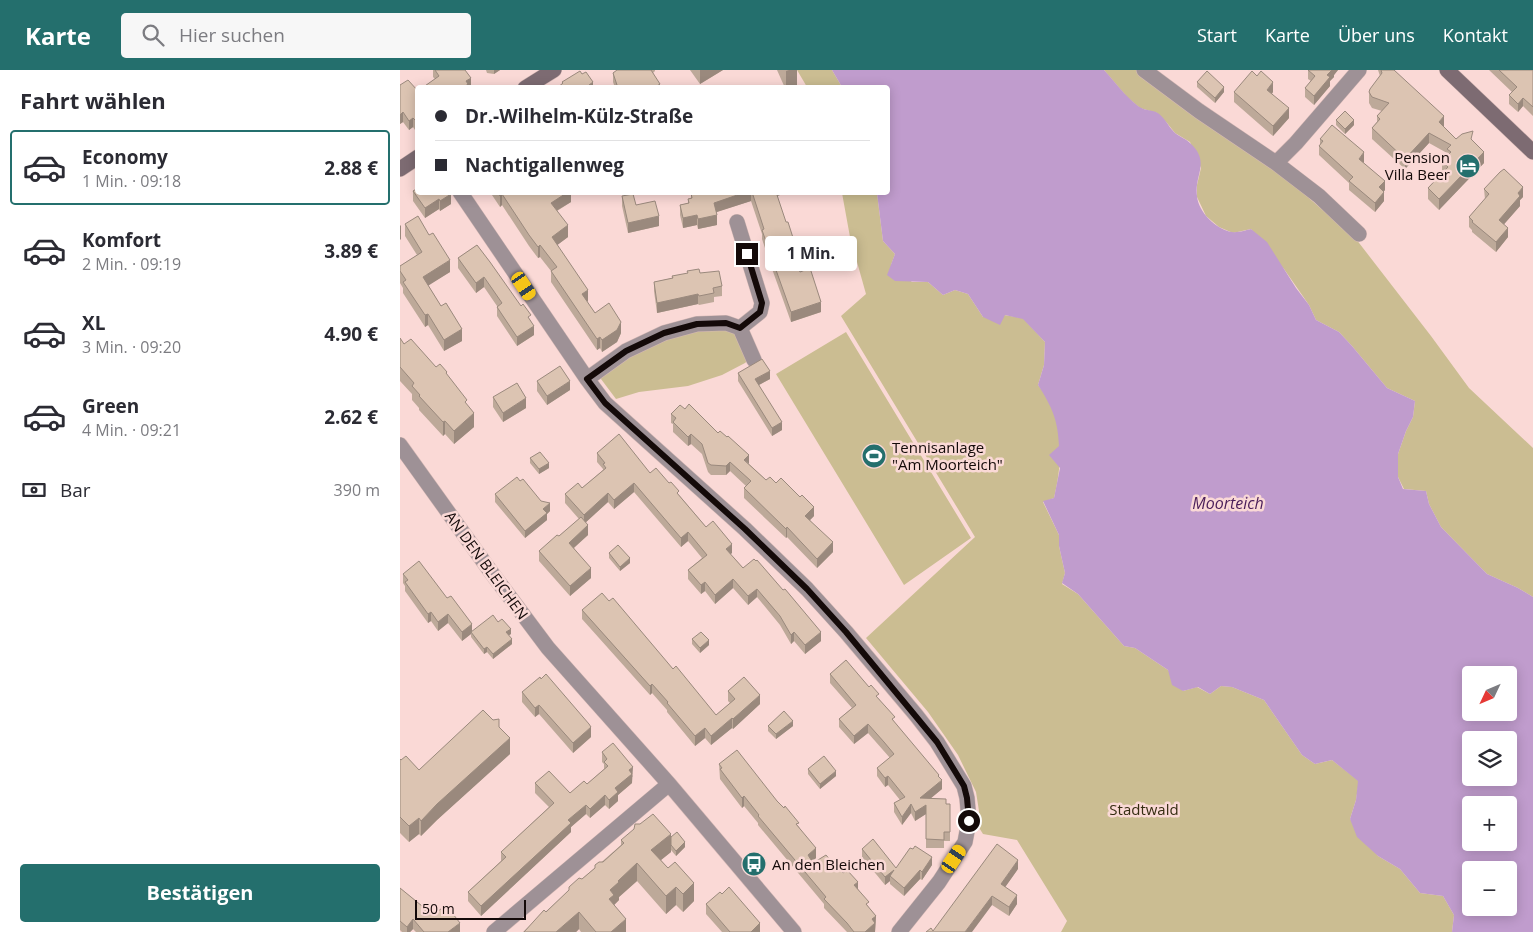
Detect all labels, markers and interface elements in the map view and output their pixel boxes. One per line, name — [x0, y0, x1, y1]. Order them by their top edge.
search box — [121, 13, 471, 58]
text: Karte — [25, 19, 91, 52]
icon: search — [139, 21, 167, 49]
text: Hier suchen — [179, 22, 285, 48]
text: Start — [1197, 23, 1237, 47]
text: Karte — [1265, 23, 1310, 47]
text: Über uns — [1338, 23, 1415, 47]
text: Kontakt — [1443, 23, 1508, 47]
text: Fahrt wählen — [20, 85, 166, 115]
text: Dr.-Wilhelm-Külz-Straße — [465, 103, 693, 129]
text: Economy — [82, 144, 168, 170]
icon: car — [22, 145, 67, 190]
place label: Pension Villa Beer — [1385, 147, 1450, 184]
text: Nachtigallenweg — [465, 152, 624, 178]
hotel icon: Pension Villa Beer — [1455, 153, 1481, 179]
text: 2.88 € — [324, 155, 378, 181]
text: 1 Min. · 09:18 — [82, 170, 181, 192]
text: Komfort — [82, 227, 161, 253]
icon: car — [22, 228, 67, 273]
callout: 1 Min. — [764, 236, 857, 272]
text: 3.89 € — [324, 238, 378, 264]
text: 1 Min. — [787, 242, 835, 264]
route end — [736, 243, 758, 265]
text: 2 Min. · 09:19 — [82, 253, 181, 275]
car — [509, 269, 538, 303]
text: XL — [82, 310, 105, 336]
icon: car — [22, 311, 67, 356]
text: 4.90 € — [324, 321, 378, 347]
text: 3 Min. · 09:20 — [82, 336, 181, 358]
text: Green — [82, 393, 139, 419]
icon: car — [22, 394, 67, 439]
text: 2.62 € — [324, 404, 378, 430]
text: 4 Min. · 09:21 — [82, 419, 181, 441]
place label: Tennisanlage "Am Moorteich" — [892, 437, 1003, 474]
sports icon: Tennisanlage "Am Moorteich" — [861, 443, 887, 469]
icon: cash — [20, 476, 48, 504]
text: Bar — [60, 477, 91, 503]
text: 390 m — [334, 479, 380, 501]
water label: Moorteich — [1192, 492, 1264, 514]
street label: AN DEN BLEICHEN — [441, 507, 533, 623]
north arrow — [1462, 666, 1518, 721]
map controls — [1462, 666, 1517, 916]
button: layers — [1462, 731, 1517, 786]
button: + — [1462, 796, 1517, 851]
park label: Stadtwald — [1109, 799, 1179, 819]
route start — [958, 810, 980, 832]
car — [939, 842, 968, 876]
bus stop icon: An den Bleichen — [741, 851, 767, 877]
place label: An den Bleichen — [772, 854, 885, 874]
button: − — [1462, 861, 1517, 916]
button: Bestätigen — [20, 864, 380, 922]
scale bar — [415, 897, 526, 920]
text: 50 m — [422, 899, 455, 918]

